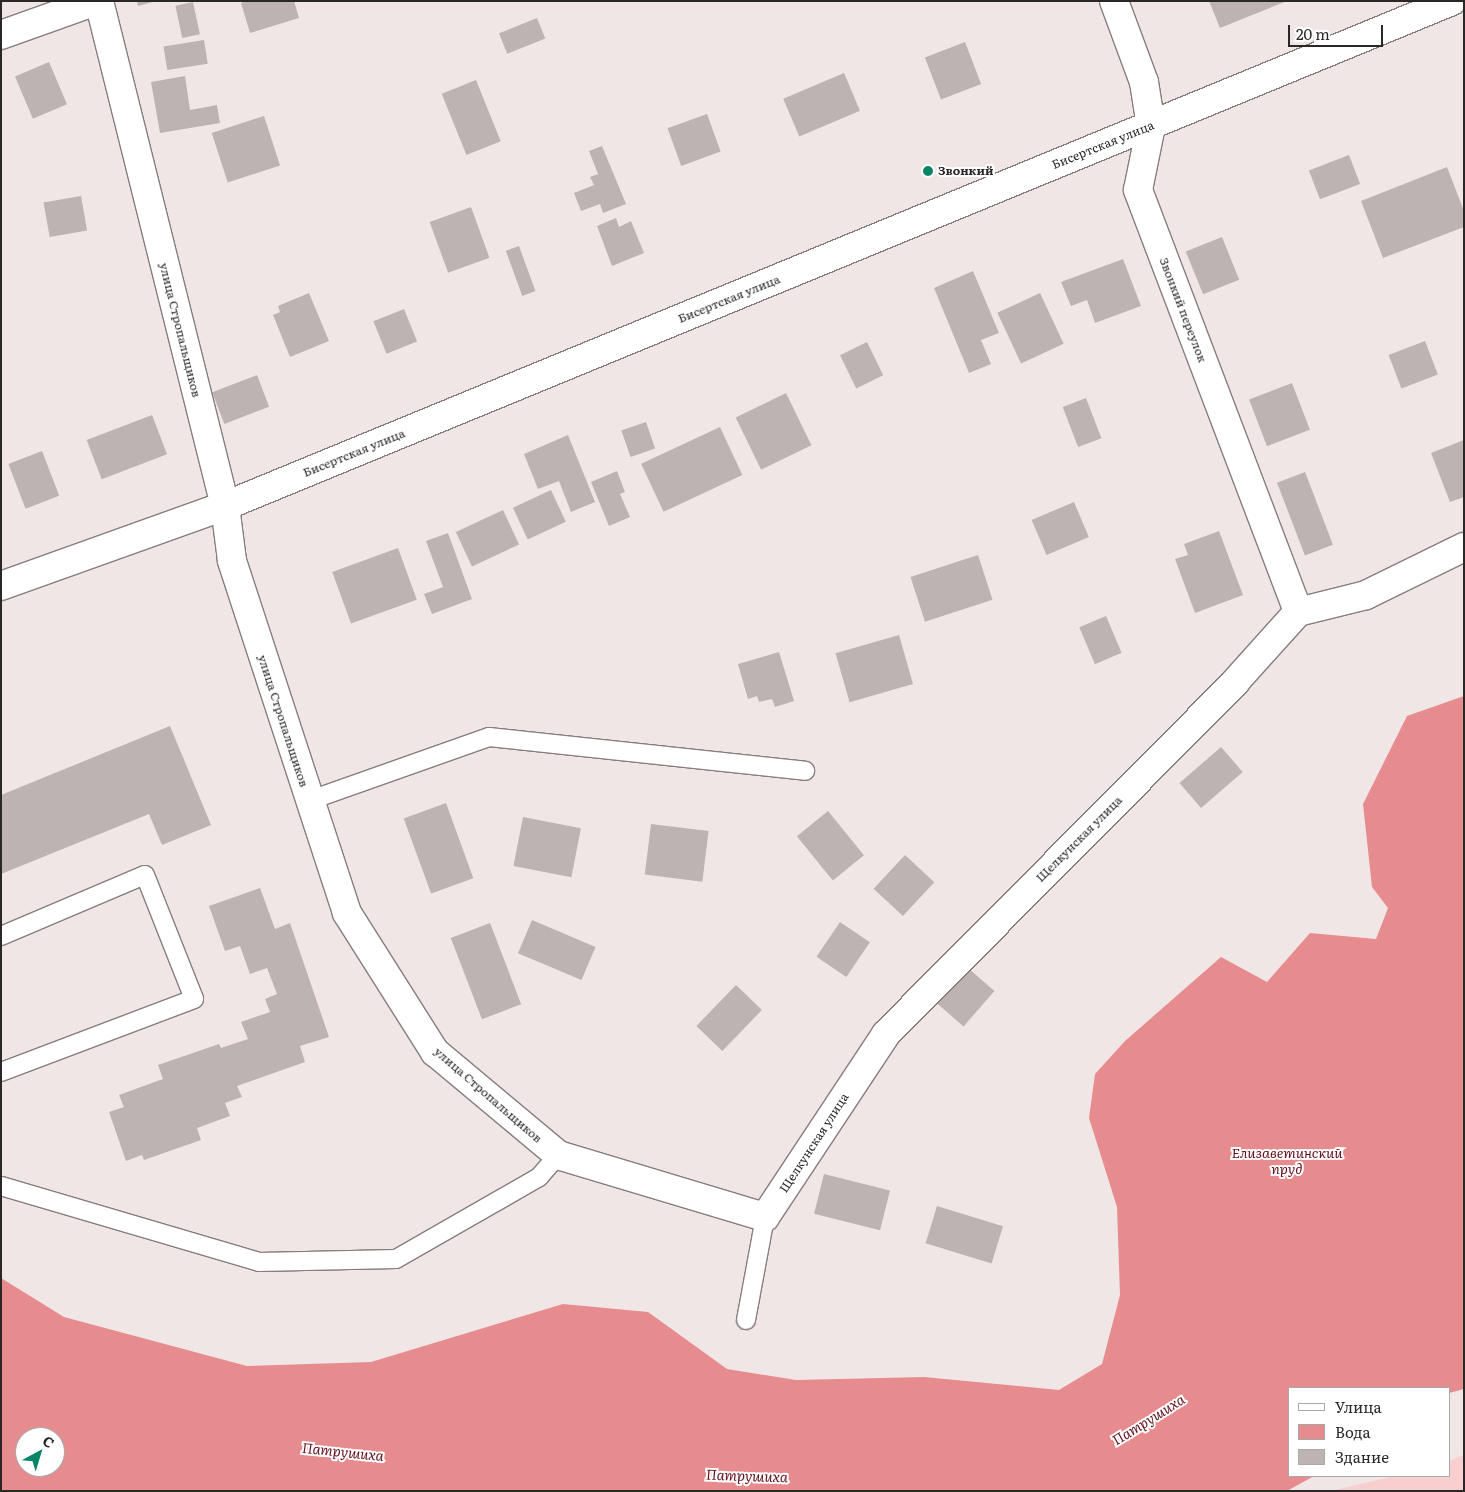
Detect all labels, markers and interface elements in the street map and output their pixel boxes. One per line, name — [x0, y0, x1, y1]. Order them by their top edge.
scale bar — [1290, 15, 1385, 47]
text: 20 m — [1296, 22, 1330, 45]
street label: Бисертская улица — [1050, 118, 1156, 172]
place label: Звонкий — [938, 164, 993, 178]
marker: Звонкий — [922, 165, 934, 177]
street label: Звонкий переулок — [1156, 256, 1210, 364]
street label: улица Стропальщиков — [156, 261, 204, 399]
street label: Бисертская улица — [676, 272, 782, 326]
street label: Бисертская улица — [301, 426, 407, 480]
street label: улица Стропальщиков — [255, 653, 311, 789]
street label: Щелкунская улица — [1033, 793, 1125, 885]
street label: улица Стропальщиков — [431, 1044, 545, 1146]
street label: Щелкунская улица — [776, 1091, 852, 1195]
water label: Елизаветинский пруд — [1231, 1144, 1343, 1176]
legend — [1288, 1387, 1450, 1477]
water label: Патрушиха — [1109, 1390, 1187, 1448]
text: Улица — [1335, 1395, 1382, 1418]
text: Вода — [1335, 1420, 1371, 1443]
north arrow — [15, 1427, 65, 1477]
text: С — [39, 1430, 59, 1452]
water label: Патрушиха — [301, 1438, 385, 1464]
text: Здание — [1335, 1445, 1389, 1468]
water label: Патрушиха — [706, 1465, 788, 1485]

